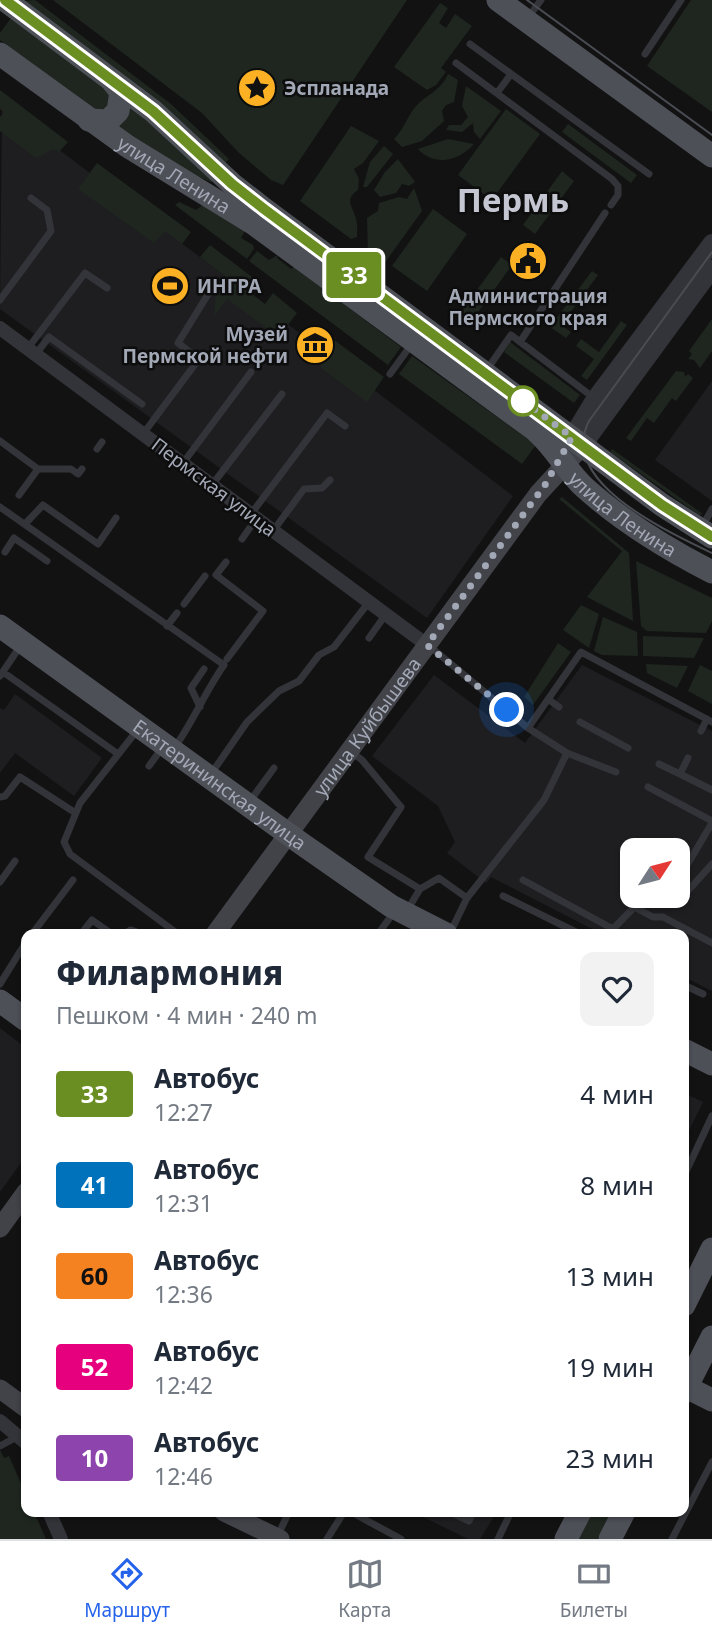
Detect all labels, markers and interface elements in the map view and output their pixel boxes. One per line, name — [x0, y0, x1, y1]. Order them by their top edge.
place icon: Эспланада — [236, 67, 278, 109]
place label: Эспланада — [284, 75, 389, 101]
street label: улица Ленина — [112, 130, 236, 220]
district label: Пермь — [457, 177, 569, 222]
public building icon: Администрация Пермского края — [507, 240, 549, 282]
line badge: 33 — [322, 252, 386, 298]
text: 33 — [340, 258, 368, 291]
sports icon: ИНГРА — [149, 265, 191, 307]
place label: ИНГРА — [197, 273, 262, 299]
place label: Администрация Пермского края — [449, 283, 607, 331]
place label: Музей Пермской нефти — [122, 321, 288, 369]
museum icon: Музей Пермской нефти — [294, 324, 336, 366]
unlabelled marker — [508, 386, 538, 416]
street label: Пермская улица — [146, 431, 282, 543]
street label: улица Ленина — [563, 466, 681, 563]
street label: улица Куйбышева — [307, 652, 427, 802]
your location — [489, 692, 524, 727]
street label: Екатерининская улица — [128, 713, 312, 856]
north arrow — [620, 838, 690, 908]
map controls — [620, 838, 690, 908]
text: Филармония — [56, 950, 283, 995]
button: heart — [580, 952, 654, 1026]
text: Пешком · 4 мин · 240 m — [56, 999, 318, 1031]
text: Автобус — [154, 1060, 259, 1096]
text: 4 мин — [580, 1076, 654, 1112]
text: 33 — [81, 1077, 108, 1110]
text: 12:27 — [154, 1096, 213, 1128]
text: Автобус — [154, 1151, 259, 1187]
text: 8 мин — [580, 1167, 654, 1203]
text: 41 — [81, 1168, 108, 1201]
text: 12:31 — [154, 1187, 213, 1219]
text: Автобус — [154, 1242, 259, 1278]
text: 13 мин — [565, 1258, 654, 1294]
text: 60 — [81, 1259, 108, 1292]
text: 12:36 — [154, 1278, 213, 1310]
text: Автобус — [154, 1333, 259, 1369]
text: 19 мин — [565, 1349, 654, 1385]
text: 52 — [81, 1350, 108, 1383]
text: 12:42 — [154, 1369, 213, 1401]
text: Автобус — [154, 1424, 259, 1460]
text: 23 мин — [565, 1440, 654, 1476]
text: 10 — [81, 1441, 108, 1474]
text: 12:46 — [154, 1460, 213, 1492]
tab: Маршрут — [84, 1555, 170, 1623]
tab: Карта — [338, 1555, 391, 1623]
tab: Билеты — [560, 1555, 628, 1623]

